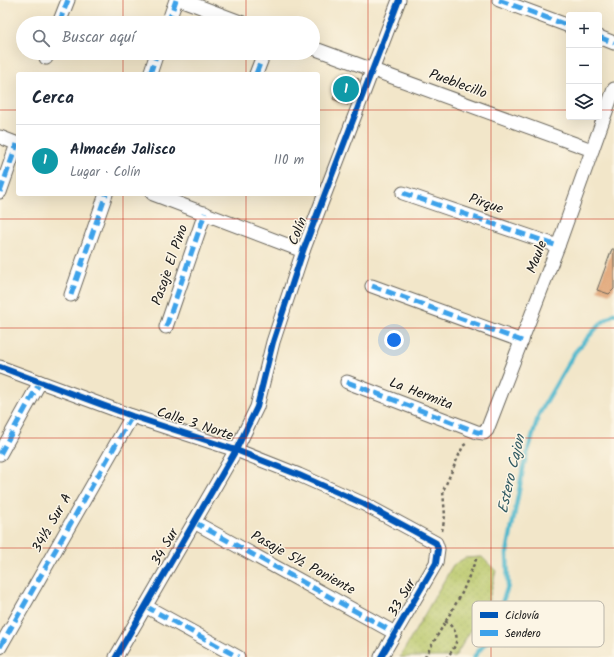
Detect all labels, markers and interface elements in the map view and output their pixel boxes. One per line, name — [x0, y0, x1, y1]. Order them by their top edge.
map controls — [566, 12, 602, 120]
button: + — [566, 12, 602, 48]
search box — [16, 16, 320, 60]
text: Buscar aquí — [62, 26, 135, 50]
icon: search — [30, 27, 52, 49]
button: − — [566, 48, 602, 84]
street label: Pueblecillo — [426, 63, 490, 105]
pin: 1 — [333, 74, 359, 104]
button: layers — [566, 84, 602, 120]
text: Cerca — [32, 85, 74, 112]
text: Almacén Jalisco — [70, 138, 176, 162]
text: 1 — [43, 150, 47, 171]
text: 110 m — [274, 150, 304, 171]
text: Lugar · Colín — [70, 162, 140, 183]
street label: Pirque — [466, 188, 507, 220]
street label: Colín — [283, 214, 313, 248]
street label: Pasaje El Pino — [146, 222, 194, 308]
street label: Maule — [521, 236, 554, 277]
your location — [384, 330, 404, 350]
street label: La Hermita — [386, 372, 456, 416]
street label: Calle 3 Norte — [154, 401, 237, 447]
water label: Estero Cajon — [491, 431, 533, 516]
street label: 34½ Sur A — [26, 489, 78, 557]
street label: 34 Sur — [145, 523, 185, 570]
street label: Pasaje 5½ Poniente — [247, 525, 360, 601]
street label: 33 Sur — [382, 574, 422, 621]
legend — [472, 601, 604, 647]
text: Ciclovía — [505, 607, 539, 625]
text: Sendero — [505, 625, 541, 643]

